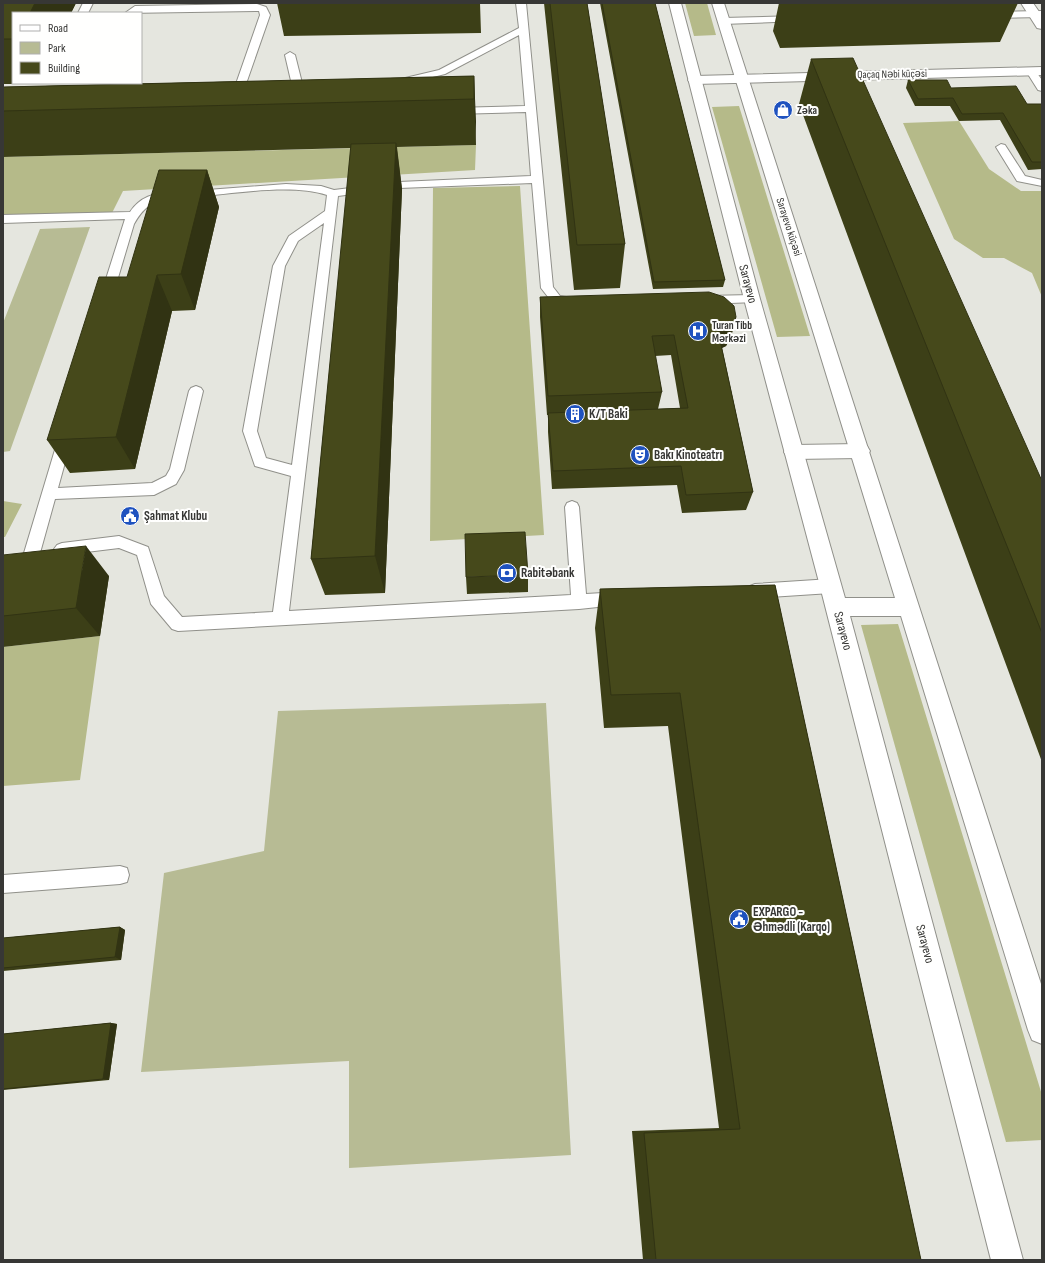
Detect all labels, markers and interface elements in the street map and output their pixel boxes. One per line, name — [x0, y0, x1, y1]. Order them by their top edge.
legend — [12, 12, 142, 84]
text: Road — [48, 21, 68, 36]
text: Park — [48, 41, 66, 56]
text: Building — [48, 61, 80, 76]
street label: Qaçaq Nəbi küçəsi — [857, 67, 927, 81]
shop icon: Zəka — [772, 99, 794, 121]
place label: Zəka — [797, 104, 818, 117]
street label: Sarayevo küçəsi — [773, 196, 805, 258]
street label: Sarayevo — [735, 263, 761, 305]
place label: Turan Tibb Mərkəzi — [712, 319, 752, 345]
hospital icon: Turan Tibb Mərkəzi — [687, 320, 709, 342]
building icon: K/T Baki — [564, 403, 586, 425]
place label: K/T Baki — [589, 406, 628, 422]
theatre icon: Bakı Kinoteatrı — [629, 444, 651, 466]
place label: Bakı Kinoteatrı — [654, 447, 723, 463]
public building icon: Şahmat Klubu — [119, 505, 141, 527]
place label: Şahmat Klubu — [144, 508, 208, 524]
bank icon: Rabitəbank — [496, 562, 518, 584]
place label: Rabitəbank — [521, 565, 575, 581]
street label: Sarayevo — [830, 610, 856, 652]
place label: EXPARGO - Əhmədli (Karqo) — [753, 904, 830, 935]
public building icon: EXPARGO - Əhmədli (Karqo) — [728, 908, 750, 930]
street label: Sarayevo — [912, 923, 938, 965]

